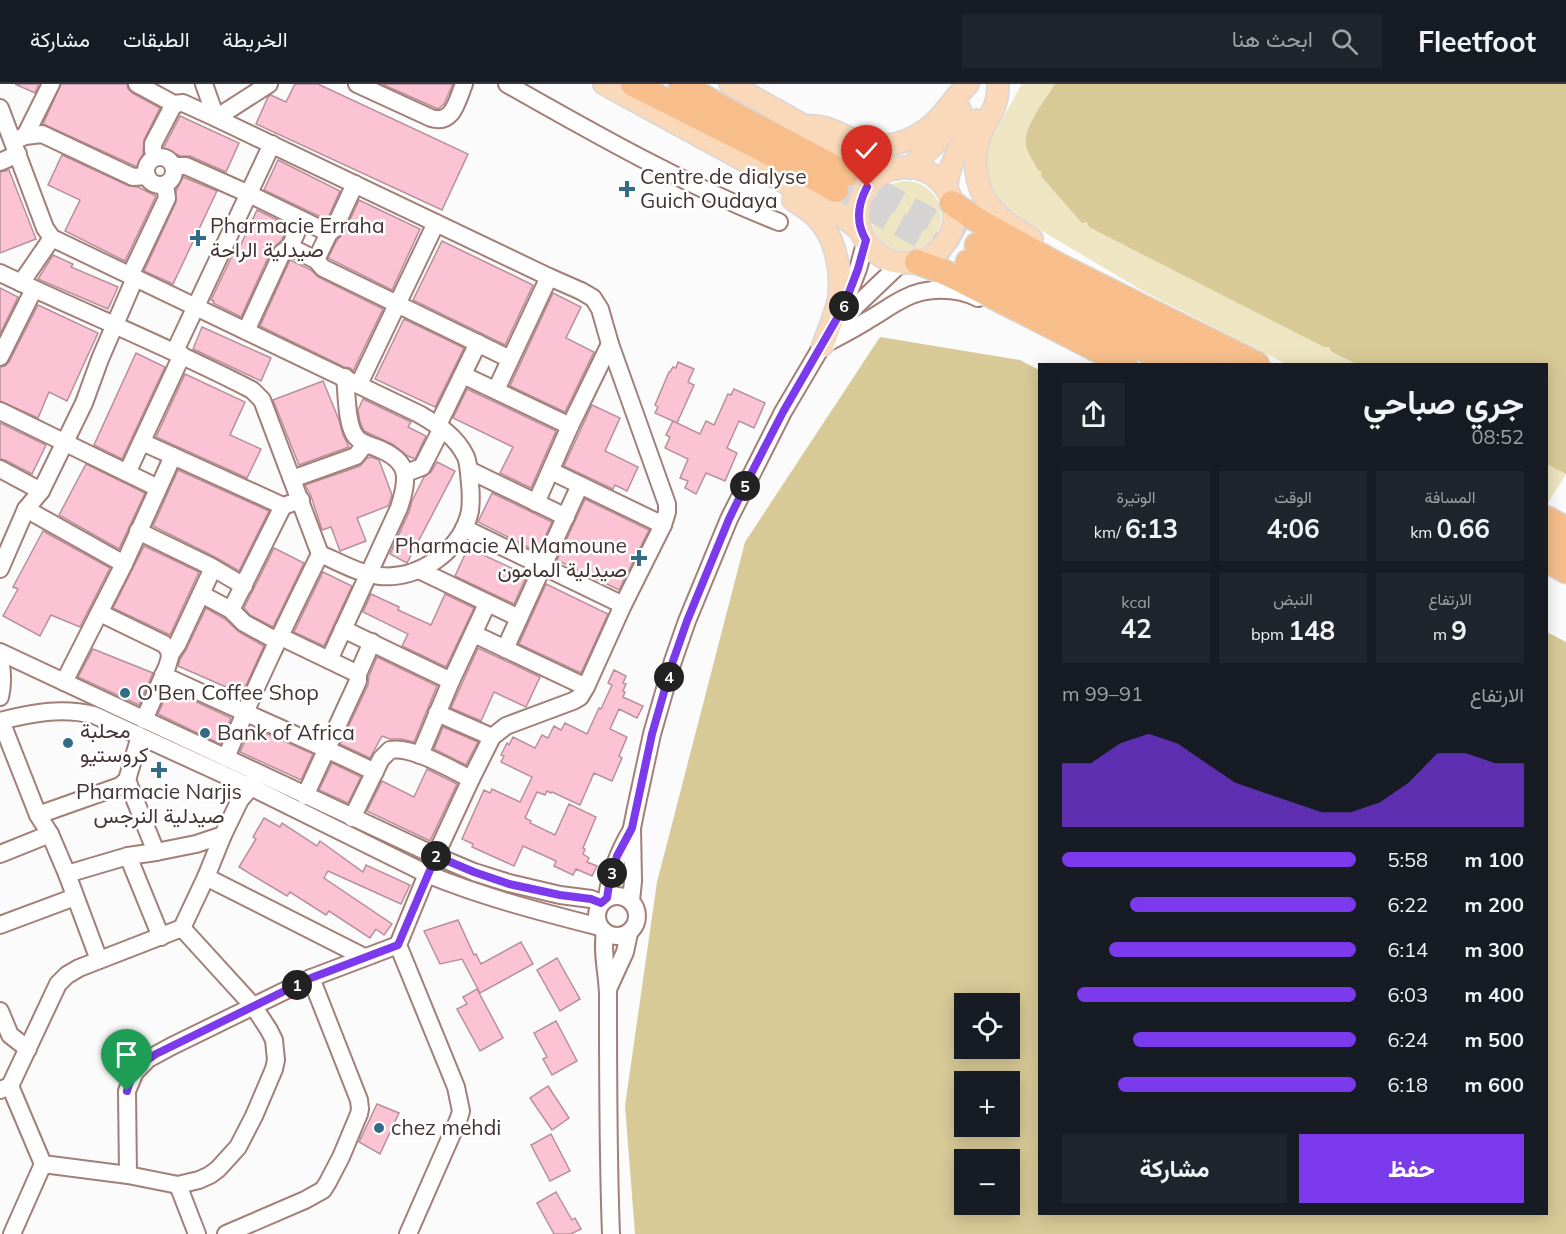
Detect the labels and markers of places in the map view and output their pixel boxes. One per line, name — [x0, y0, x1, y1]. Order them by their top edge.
pin — [841, 125, 892, 187]
place label: Centre de dialyse Guich Oudaya — [640, 163, 807, 213]
marker: Centre de dialyse Guich Oudaya — [618, 180, 636, 198]
place label: Pharmacie Erraha صيدلية الراحة — [210, 212, 385, 263]
marker: Pharmacie Erraha صيدلية الراحة — [191, 231, 205, 245]
pin: 6 — [829, 291, 859, 321]
pin: 5 — [730, 471, 760, 501]
place label: Pharmacie Al Mamoune صيدلية المامون — [395, 532, 627, 583]
marker: Pharmacie Al Mamoune صيدلية المامون — [632, 551, 646, 565]
pin: 4 — [654, 662, 684, 692]
place label: O'Ben Coffee Shop — [137, 679, 319, 705]
marker: O'Ben Coffee Shop — [118, 686, 132, 700]
place label: محلبة كروستيو — [80, 717, 149, 768]
place label: Bank of Africa — [217, 719, 355, 745]
marker: Bank of Africa — [198, 726, 212, 740]
marker: محلبة كروستيو — [61, 736, 75, 750]
marker: Pharmacie Narjis صيدلية النرجس — [152, 763, 166, 777]
place label: Pharmacie Narjis صيدلية النرجس — [76, 778, 242, 829]
pin: 2 — [421, 841, 451, 871]
pin: 3 — [597, 858, 627, 888]
pin: 1 — [282, 970, 312, 1000]
pin — [101, 1029, 152, 1091]
place label: chez mehdi — [391, 1114, 501, 1140]
marker: chez mehdi — [372, 1121, 386, 1135]

